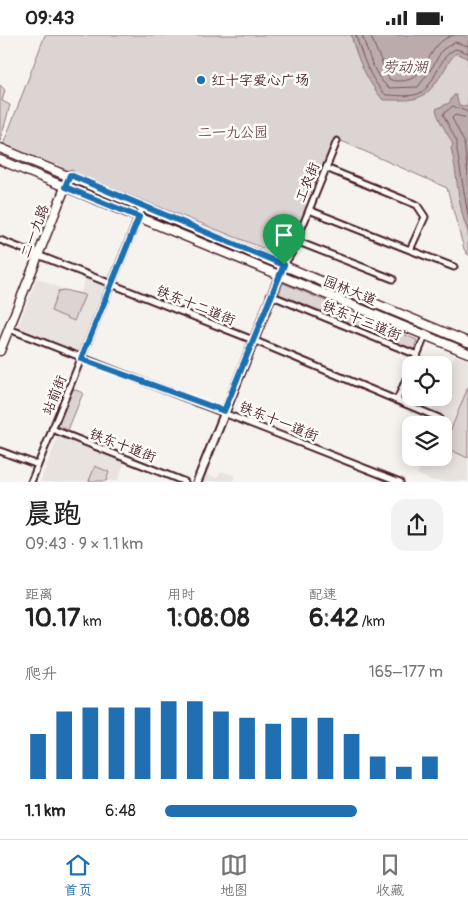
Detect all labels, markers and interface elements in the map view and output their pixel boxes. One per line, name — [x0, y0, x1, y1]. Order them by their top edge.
text: 09:43 — [25, 6, 74, 30]
water label: 劳动湖 — [382, 58, 429, 77]
place label: 红十字爱心广场 — [211, 72, 309, 89]
marker: 红十字爱心广场 — [195, 74, 207, 86]
park label: 二一九公园 — [198, 124, 268, 141]
street label: 工农街 — [292, 160, 323, 205]
street label: 二一九路 — [16, 202, 52, 260]
pin — [263, 214, 305, 265]
icon: arrive — [270, 221, 298, 249]
street label: 园林大道 — [321, 272, 379, 309]
street label: 铁东十二道街 — [154, 282, 238, 329]
street label: 铁东十三道街 — [320, 297, 404, 344]
map controls — [402, 356, 452, 466]
button: locate — [402, 356, 452, 406]
street label: 站前街 — [39, 373, 70, 418]
street label: 铁东十一道街 — [237, 398, 321, 445]
button: layers — [402, 416, 452, 466]
street label: 铁东十道街 — [87, 425, 159, 466]
text: 晨跑 — [25, 497, 81, 532]
button: share — [391, 499, 443, 551]
text: 09:43 · 9 × 1.1 km — [25, 534, 143, 554]
text: 距离 — [25, 586, 53, 603]
text: 用时 — [167, 586, 195, 603]
text: 配速 — [309, 586, 337, 603]
text: 10.17 — [25, 603, 80, 634]
text: 1:08:08 — [167, 603, 249, 634]
text: 6:42 — [309, 603, 359, 634]
text: km — [80, 613, 102, 630]
text: /km — [359, 613, 385, 630]
text: 165–177 m — [368, 662, 443, 682]
text: 爬升 — [25, 664, 57, 684]
text: 1.1 km — [25, 801, 65, 821]
text: 6:48 — [105, 801, 136, 821]
tab: 首页 — [64, 851, 92, 899]
tab: 地图 — [220, 851, 248, 899]
tab: 收藏 — [376, 851, 404, 899]

